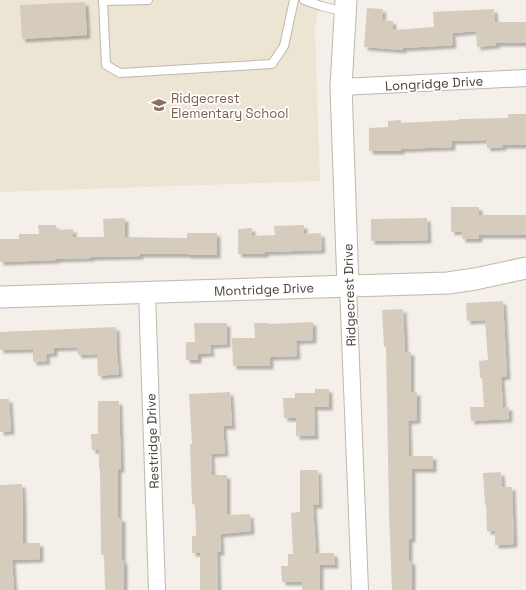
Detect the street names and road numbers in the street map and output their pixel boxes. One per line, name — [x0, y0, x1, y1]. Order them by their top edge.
street label: Longridge Drive — [384, 72, 484, 95]
street label: Ridgecrest Drive — [339, 243, 360, 347]
street label: Montridge Drive — [214, 279, 314, 300]
street label: Restridge Drive — [142, 393, 163, 489]

